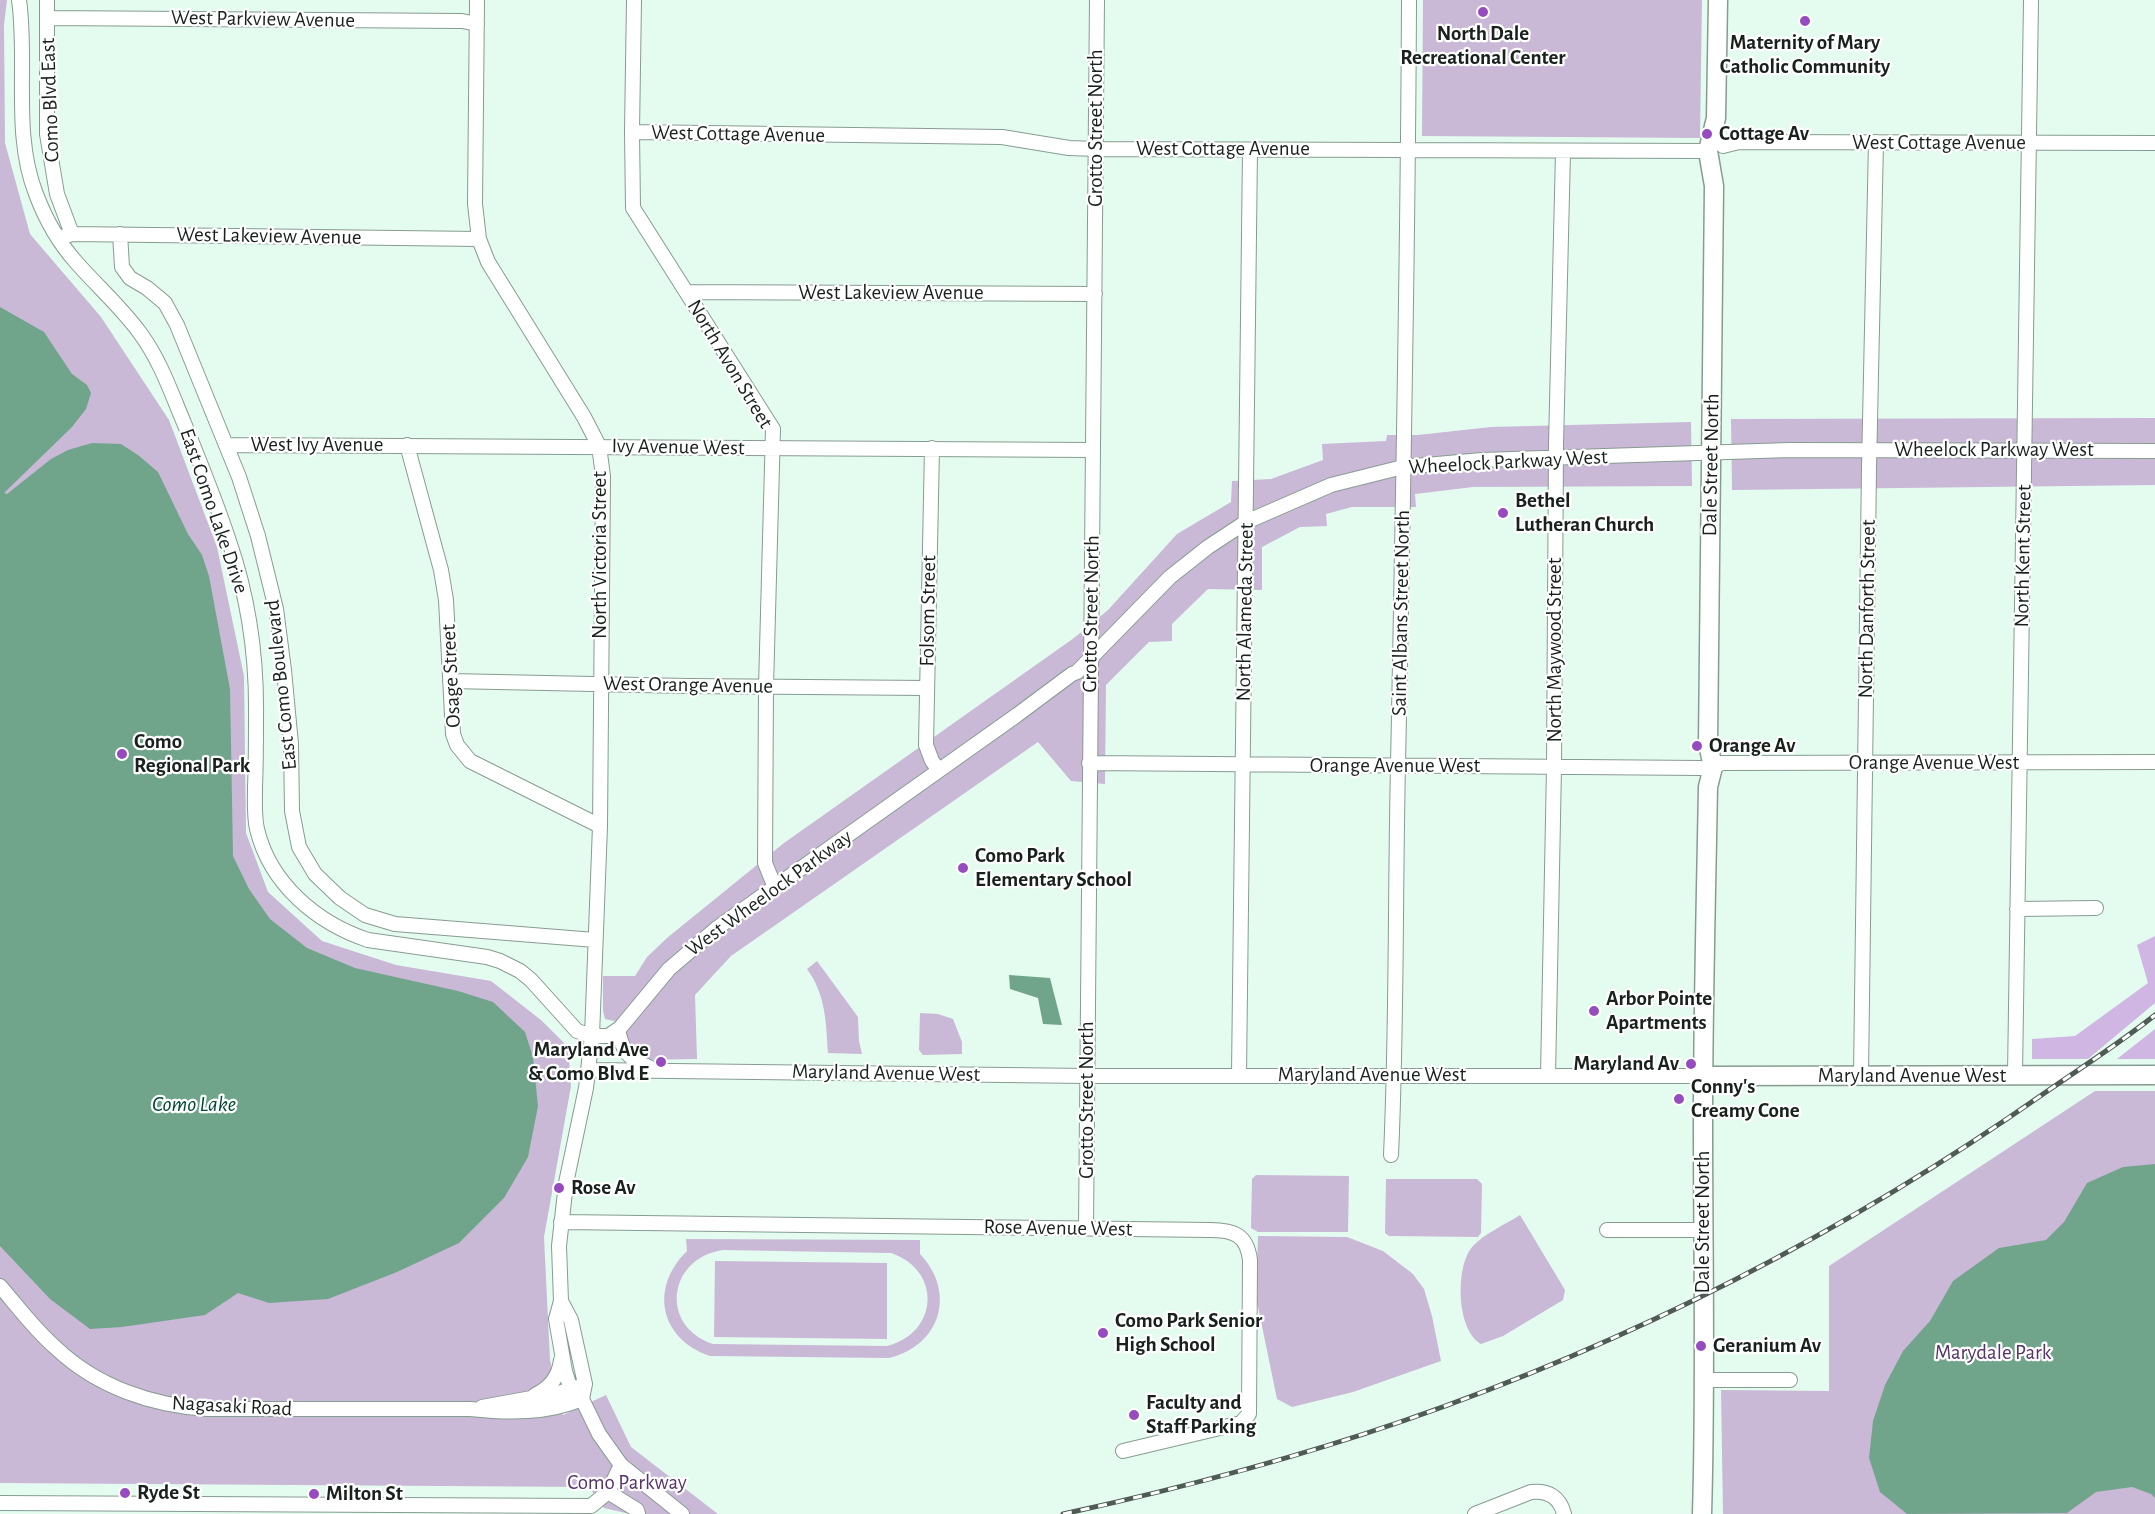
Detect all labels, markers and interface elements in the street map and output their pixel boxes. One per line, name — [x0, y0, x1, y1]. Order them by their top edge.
street label: West Parkview Avenue — [171, 5, 355, 33]
marker: North Dale Recreational Center — [1476, 5, 1490, 19]
marker: Maternity of Mary Catholic Community — [1798, 14, 1812, 28]
place label: North Dale Recreational Center — [1400, 21, 1566, 71]
place label: Maternity of Mary Catholic Community — [1720, 30, 1890, 80]
street label: Como Blvd East — [35, 37, 65, 163]
street label: Grotto Street North — [1083, 49, 1109, 207]
street label: West Cottage Avenue — [651, 120, 825, 148]
place label: Cottage Av — [1719, 121, 1809, 147]
marker: Cottage Av — [1700, 127, 1714, 141]
street label: West Cottage Avenue — [1852, 130, 2026, 156]
street label: West Cottage Avenue — [1136, 136, 1310, 162]
street label: West Lakeview Avenue — [176, 222, 362, 250]
street label: West Lakeview Avenue — [798, 280, 984, 306]
street label: North Avon Street — [682, 295, 778, 433]
street label: Dale Street North — [1697, 393, 1725, 537]
street label: East Como Lake Drive — [174, 425, 254, 597]
street label: West Ivy Avenue — [251, 432, 383, 458]
street label: Ivy Avenue West — [611, 433, 745, 461]
street label: Wheelock Parkway West — [1894, 437, 2094, 463]
street label: Wheelock Parkway West — [1408, 444, 1608, 480]
street label: North Victoria Street — [587, 471, 613, 639]
street label: North Kent Street — [2009, 484, 2037, 628]
place label: Bethel Lutheran Church — [1515, 488, 1654, 538]
marker: Bethel Lutheran Church — [1496, 506, 1510, 520]
street label: Saint Albans Street North — [1387, 510, 1415, 716]
street label: North Danforth Street — [1853, 519, 1881, 699]
street label: North Alameda Street — [1231, 522, 1259, 702]
street label: Grotto Street North — [1077, 535, 1105, 693]
street label: Folsom Street — [914, 555, 942, 667]
street label: North Maywood Street — [1542, 558, 1568, 742]
street label: East Como Boulevard — [260, 599, 302, 771]
street label: Osage Street — [436, 624, 466, 728]
street label: West Orange Avenue — [603, 671, 773, 699]
place label: Como Regional Park — [134, 729, 250, 779]
place label: Orange Av — [1709, 733, 1796, 759]
marker: Orange Av — [1690, 739, 1704, 753]
marker: Como Regional Park — [115, 747, 129, 761]
street label: Orange Avenue West — [1849, 750, 2019, 776]
street label: Orange Avenue West — [1310, 753, 1480, 779]
street label: West Wheelock Parkway — [681, 824, 857, 962]
place label: Como Park Elementary School — [975, 843, 1132, 893]
marker: Como Park Elementary School — [956, 861, 970, 875]
place label: Arbor Pointe Apartments — [1606, 986, 1712, 1036]
marker: Arbor Pointe Apartments — [1587, 1004, 1601, 1018]
street label: Grotto Street North — [1074, 1021, 1100, 1179]
place label: Maryland Ave & Como Blvd E — [528, 1037, 649, 1087]
place label: Maryland Av — [1573, 1051, 1679, 1077]
marker: Maryland Ave & Como Blvd E — [654, 1055, 668, 1069]
marker: Maryland Av — [1684, 1057, 1698, 1071]
street label: Maryland Avenue West — [792, 1059, 980, 1087]
street label: Maryland Avenue West — [1278, 1062, 1466, 1088]
street label: Maryland Avenue West — [1818, 1063, 2006, 1089]
place label: Conny's Creamy Cone — [1691, 1074, 1800, 1124]
water label: Como Lake — [152, 1091, 236, 1117]
marker: Conny's Creamy Cone — [1672, 1092, 1686, 1106]
street label: Dale Street North — [1690, 1151, 1716, 1293]
place label: Rose Av — [571, 1175, 636, 1201]
marker: Rose Av — [552, 1181, 566, 1195]
street label: Rose Avenue West — [983, 1214, 1133, 1242]
place label: Como Park Senior High School — [1115, 1308, 1262, 1358]
marker: Como Park Senior High School — [1096, 1326, 1110, 1340]
place label: Geranium Av — [1713, 1333, 1821, 1359]
marker: Geranium Av — [1694, 1339, 1708, 1353]
park label: Marydale Park — [1935, 1340, 2051, 1366]
street label: Nagasaki Road — [171, 1390, 293, 1422]
place label: Faculty and Staff Parking — [1146, 1390, 1256, 1440]
marker: Faculty and Staff Parking — [1127, 1408, 1141, 1422]
park label: Como Parkway — [567, 1470, 687, 1496]
place label: Ryde St — [137, 1480, 200, 1506]
place label: Milton St — [326, 1481, 403, 1507]
marker: Ryde St — [118, 1486, 132, 1500]
marker: Milton St — [307, 1487, 321, 1501]

